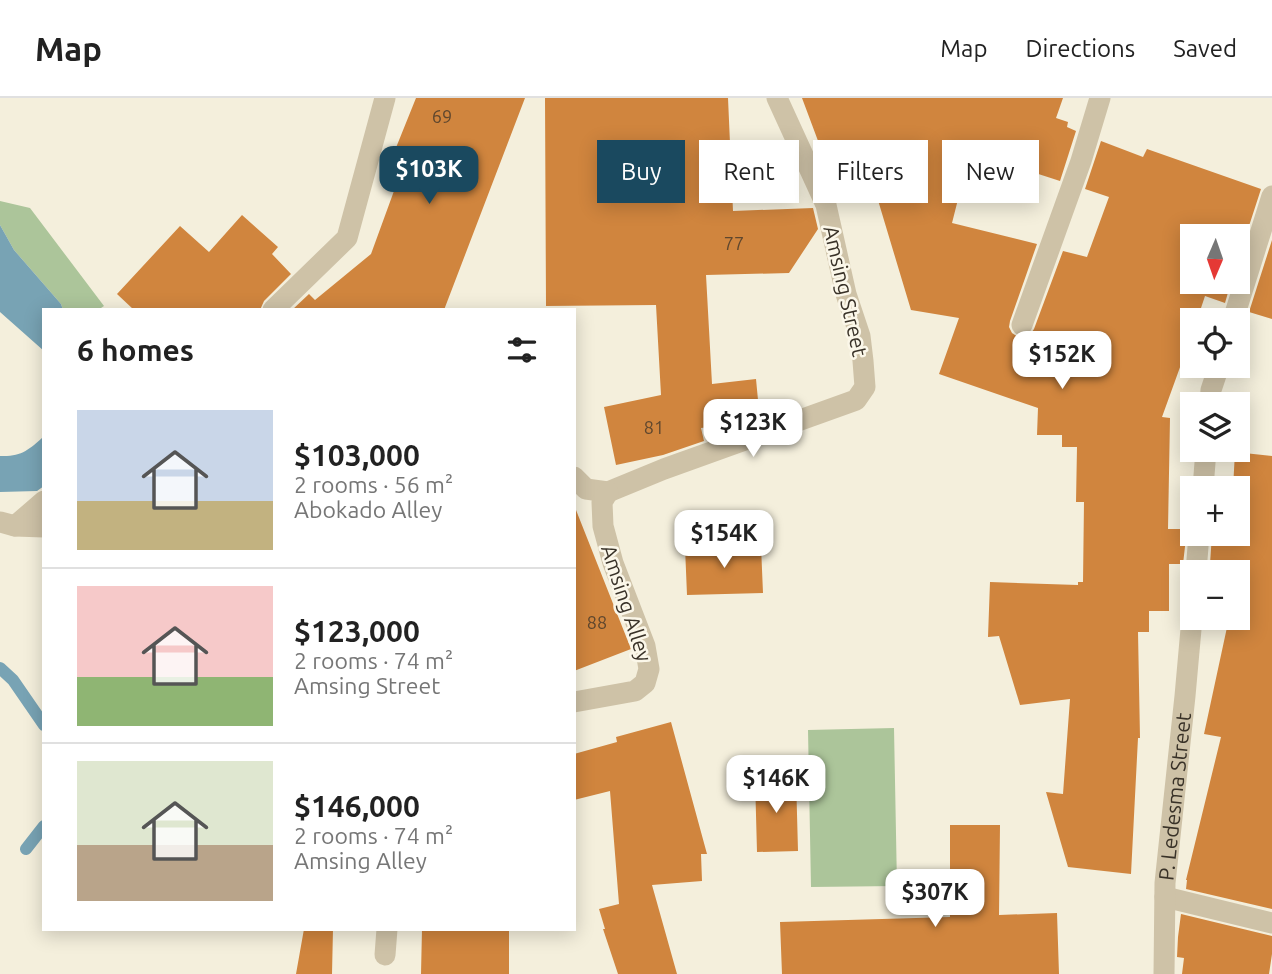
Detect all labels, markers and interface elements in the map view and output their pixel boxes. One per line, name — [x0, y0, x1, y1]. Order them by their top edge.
text: Map — [35, 30, 102, 67]
text: Map — [940, 35, 987, 62]
text: Directions — [1025, 35, 1135, 62]
text: Saved — [1173, 35, 1237, 62]
house number: 69 — [432, 106, 452, 126]
chip: Buy — [597, 140, 685, 203]
chip: Rent — [699, 140, 799, 203]
chip: Filters — [813, 140, 928, 203]
chip: New — [942, 140, 1039, 203]
pin: $103K — [380, 146, 478, 206]
text: $103K — [395, 156, 463, 181]
street label: Amsing Street — [819, 223, 873, 359]
north arrow — [1180, 224, 1250, 294]
map controls — [1180, 224, 1250, 630]
house number: 77 — [724, 233, 744, 253]
button: locate — [1180, 308, 1250, 378]
icon: filters — [503, 331, 541, 369]
pin: $152K — [1013, 331, 1111, 391]
text: 6 homes — [77, 333, 194, 367]
text: $152K — [1028, 341, 1096, 366]
button: layers — [1180, 392, 1250, 462]
pin: $123K — [704, 400, 802, 459]
text: $123K — [719, 409, 787, 434]
house number: 81 — [644, 417, 664, 437]
icon: home — [133, 438, 217, 522]
text: $103,000 — [294, 438, 420, 472]
text: 2 rooms · 56 m² — [294, 472, 453, 497]
button: + — [1180, 476, 1250, 546]
text: Abokado Alley — [294, 497, 442, 522]
pin: $154K — [675, 510, 773, 570]
text: $154K — [690, 520, 758, 545]
street label: Amsing Alley — [597, 542, 657, 664]
button: − — [1180, 560, 1250, 630]
house number: 88 — [587, 612, 607, 632]
icon: home — [133, 614, 217, 698]
text: $123,000 — [294, 614, 420, 648]
text: 2 rooms · 74 m² — [294, 648, 453, 673]
text: Amsing Street — [294, 673, 440, 698]
street label: P. Ledesma Street — [1153, 711, 1195, 882]
pin: $146K — [727, 756, 825, 815]
text: $146K — [742, 765, 810, 790]
icon: home — [133, 789, 217, 873]
text: $146,000 — [294, 789, 420, 823]
text: 2 rooms · 74 m² — [294, 823, 453, 848]
text: Amsing Alley — [294, 848, 427, 873]
pin: $307K — [886, 870, 984, 929]
text: $307K — [901, 879, 969, 904]

